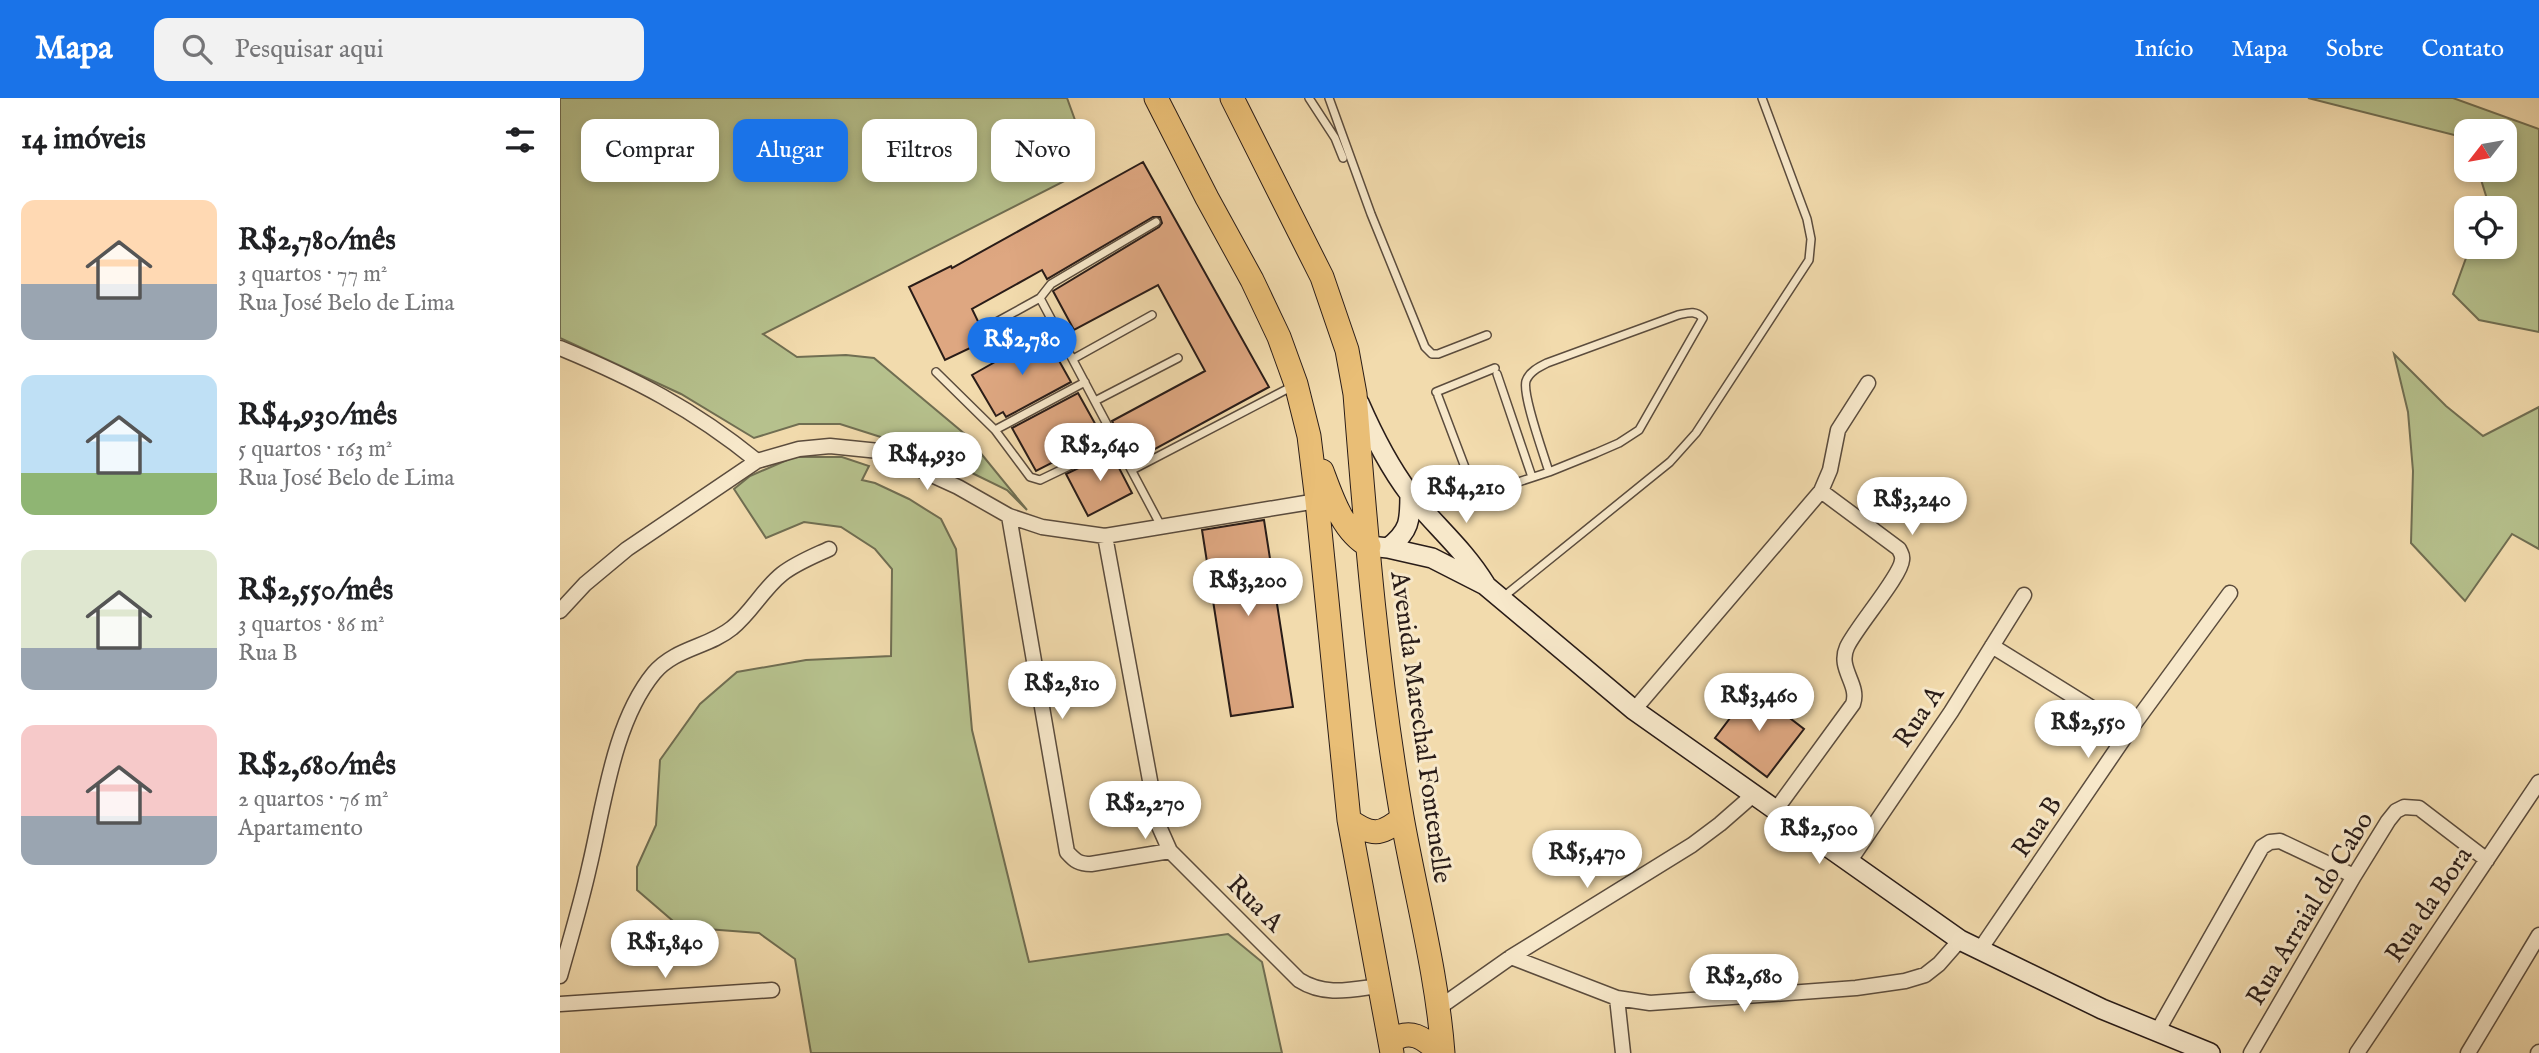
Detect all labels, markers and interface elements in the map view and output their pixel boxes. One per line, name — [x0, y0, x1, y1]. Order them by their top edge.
search box — [154, 18, 644, 81]
text: Mapa — [35, 28, 112, 70]
icon: search — [178, 30, 216, 68]
text: Pesquisar aqui — [234, 33, 384, 66]
text: Início — [2134, 34, 2193, 65]
text: Mapa — [2231, 34, 2288, 65]
text: Sobre — [2326, 34, 2384, 65]
text: Contato — [2422, 34, 2504, 65]
chip: Comprar — [581, 119, 719, 182]
chip: Alugar — [733, 119, 848, 182]
chip: Filtros — [862, 119, 977, 182]
chip: Novo — [991, 119, 1095, 182]
north arrow — [2454, 119, 2516, 182]
map controls — [2454, 119, 2517, 259]
text: 14 imóveis — [21, 121, 146, 159]
icon: filters — [501, 121, 539, 159]
button: locate — [2454, 196, 2517, 259]
text: R$2,780/mês — [238, 222, 396, 260]
icon: home — [77, 228, 161, 312]
text: 3 quartos · 77 m² — [238, 260, 387, 289]
text: Rua José Belo de Lima — [238, 289, 455, 318]
pin: R$2,780 — [957, 317, 1087, 377]
text: R$2,780 — [984, 325, 1060, 354]
text: R$4,930/mês — [238, 397, 397, 435]
icon: home — [77, 403, 161, 487]
pin: R$2,640 — [1035, 424, 1165, 483]
text: R$2,640 — [1060, 431, 1140, 460]
pin: R$4,930 — [862, 432, 992, 492]
text: 5 quartos · 163 m² — [238, 435, 393, 464]
text: R$4,930 — [888, 440, 966, 469]
text: Rua José Belo de Lima — [238, 464, 455, 493]
pin: R$4,210 — [1401, 466, 1531, 525]
text: R$4,210 — [1427, 473, 1505, 502]
pin: R$3,240 — [1847, 478, 1977, 537]
text: R$3,240 — [1873, 485, 1951, 514]
pin: R$3,200 — [1183, 559, 1313, 618]
text: R$3,200 — [1209, 566, 1287, 595]
street label: Avenida Marechal Fontenelle — [1382, 568, 1459, 885]
text: R$2,550/mês — [238, 572, 393, 610]
icon: home — [77, 578, 161, 662]
text: 3 quartos · 86 m² — [238, 610, 385, 639]
text: Rua B — [238, 639, 298, 668]
pin: R$2,810 — [997, 662, 1127, 721]
text: R$2,810 — [1024, 669, 1100, 698]
pin: R$3,460 — [1694, 674, 1824, 733]
street label: Rua A — [1887, 678, 1953, 754]
text: R$3,460 — [1720, 681, 1798, 710]
pin: R$2,550 — [2023, 700, 2153, 760]
text: R$2,550 — [2051, 708, 2125, 737]
text: R$2,680/mês — [238, 747, 396, 785]
icon: home — [77, 753, 161, 837]
pin: R$2,270 — [1080, 782, 1210, 841]
text: 2 quartos · 76 m² — [238, 785, 389, 814]
text: R$2,270 — [1105, 789, 1185, 818]
street label: Rua B — [2005, 790, 2070, 864]
pin: R$2,500 — [1754, 806, 1884, 866]
street label: Rua Arraial do Cabo — [2239, 806, 2381, 1012]
text: Apartamento — [238, 814, 363, 843]
text: R$2,500 — [1780, 814, 1858, 843]
pin: R$5,470 — [1522, 830, 1652, 890]
text: R$5,470 — [1548, 838, 1626, 867]
street label: Rua da Bora — [2378, 840, 2480, 969]
street label: Rua A — [1219, 868, 1292, 941]
pin: R$1,840 — [600, 920, 730, 980]
text: R$1,840 — [627, 928, 703, 957]
pin: R$2,680 — [1679, 954, 1809, 1014]
text: R$2,680 — [1705, 962, 1783, 991]

